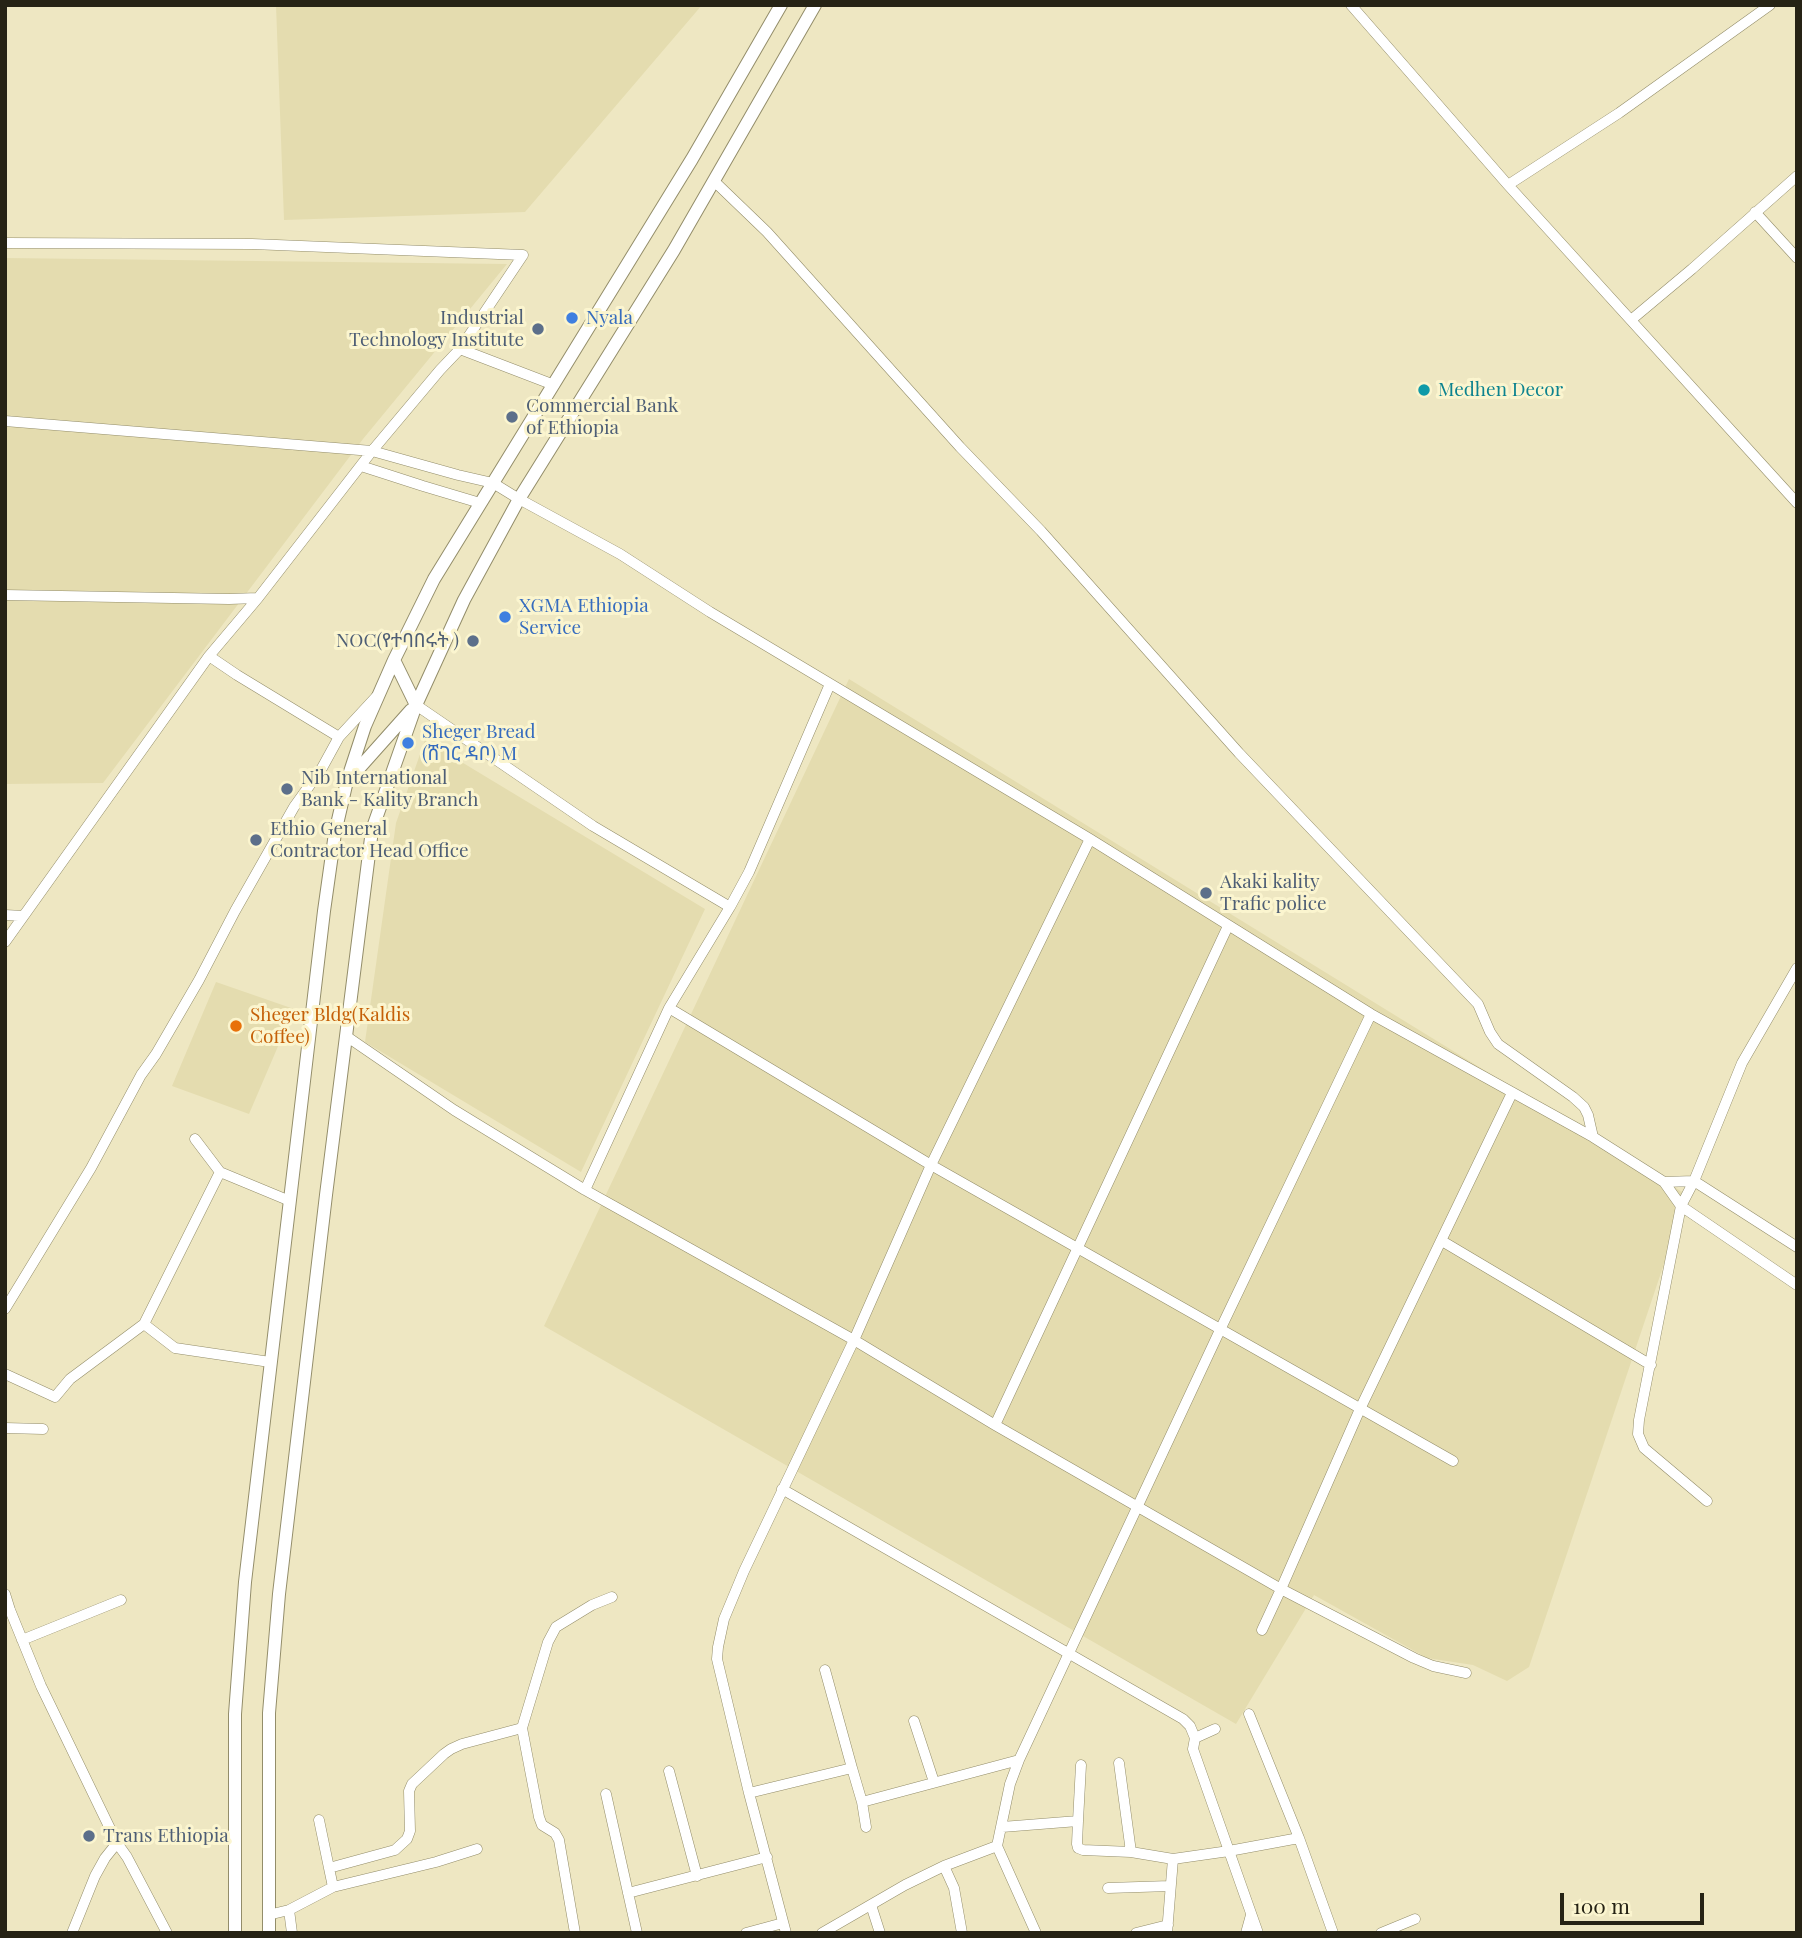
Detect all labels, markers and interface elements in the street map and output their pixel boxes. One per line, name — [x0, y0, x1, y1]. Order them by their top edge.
place label: Industrial Technology Institute — [349, 307, 524, 351]
place label: Nyala — [586, 307, 633, 329]
marker: Nyala — [564, 310, 580, 326]
marker: Industrial Technology Institute — [530, 321, 546, 337]
place label: Medhen Decor — [1438, 379, 1563, 401]
marker: Medhen Decor — [1416, 382, 1432, 398]
place label: Commercial Bank of Ethiopia — [526, 395, 678, 439]
marker: Commercial Bank of Ethiopia — [504, 409, 520, 425]
place label: XGMA Ethiopia Service — [519, 595, 649, 639]
marker: XGMA Ethiopia Service — [497, 609, 513, 625]
place label: NOC(የተባበሩት ) — [336, 630, 459, 652]
marker: NOC(የተባበሩት ) — [465, 633, 481, 649]
place label: Sheger Bread (ሸገር ዳቦ) M — [422, 721, 536, 765]
marker: Sheger Bread (ሸገር ዳቦ) M — [400, 735, 416, 751]
place label: Nib International Bank - Kality Branch — [301, 767, 478, 811]
marker: Nib International Bank - Kality Branch — [279, 781, 295, 797]
place label: Ethio General Contractor Head Office — [270, 818, 469, 862]
marker: Ethio General Contractor Head Office — [248, 832, 264, 848]
place label: Akaki kality Trafic police — [1220, 871, 1327, 915]
marker: Akaki kality Trafic police — [1198, 885, 1214, 901]
place label: Sheger Bldg(Kaldis Coffee) — [250, 1004, 410, 1048]
marker: Sheger Bldg(Kaldis Coffee) — [228, 1018, 244, 1034]
place label: Trans Ethiopia — [103, 1825, 229, 1847]
marker: Trans Ethiopia — [81, 1828, 97, 1844]
scale bar — [1564, 1878, 1708, 1922]
text: 100 m — [1573, 1891, 1630, 1919]

